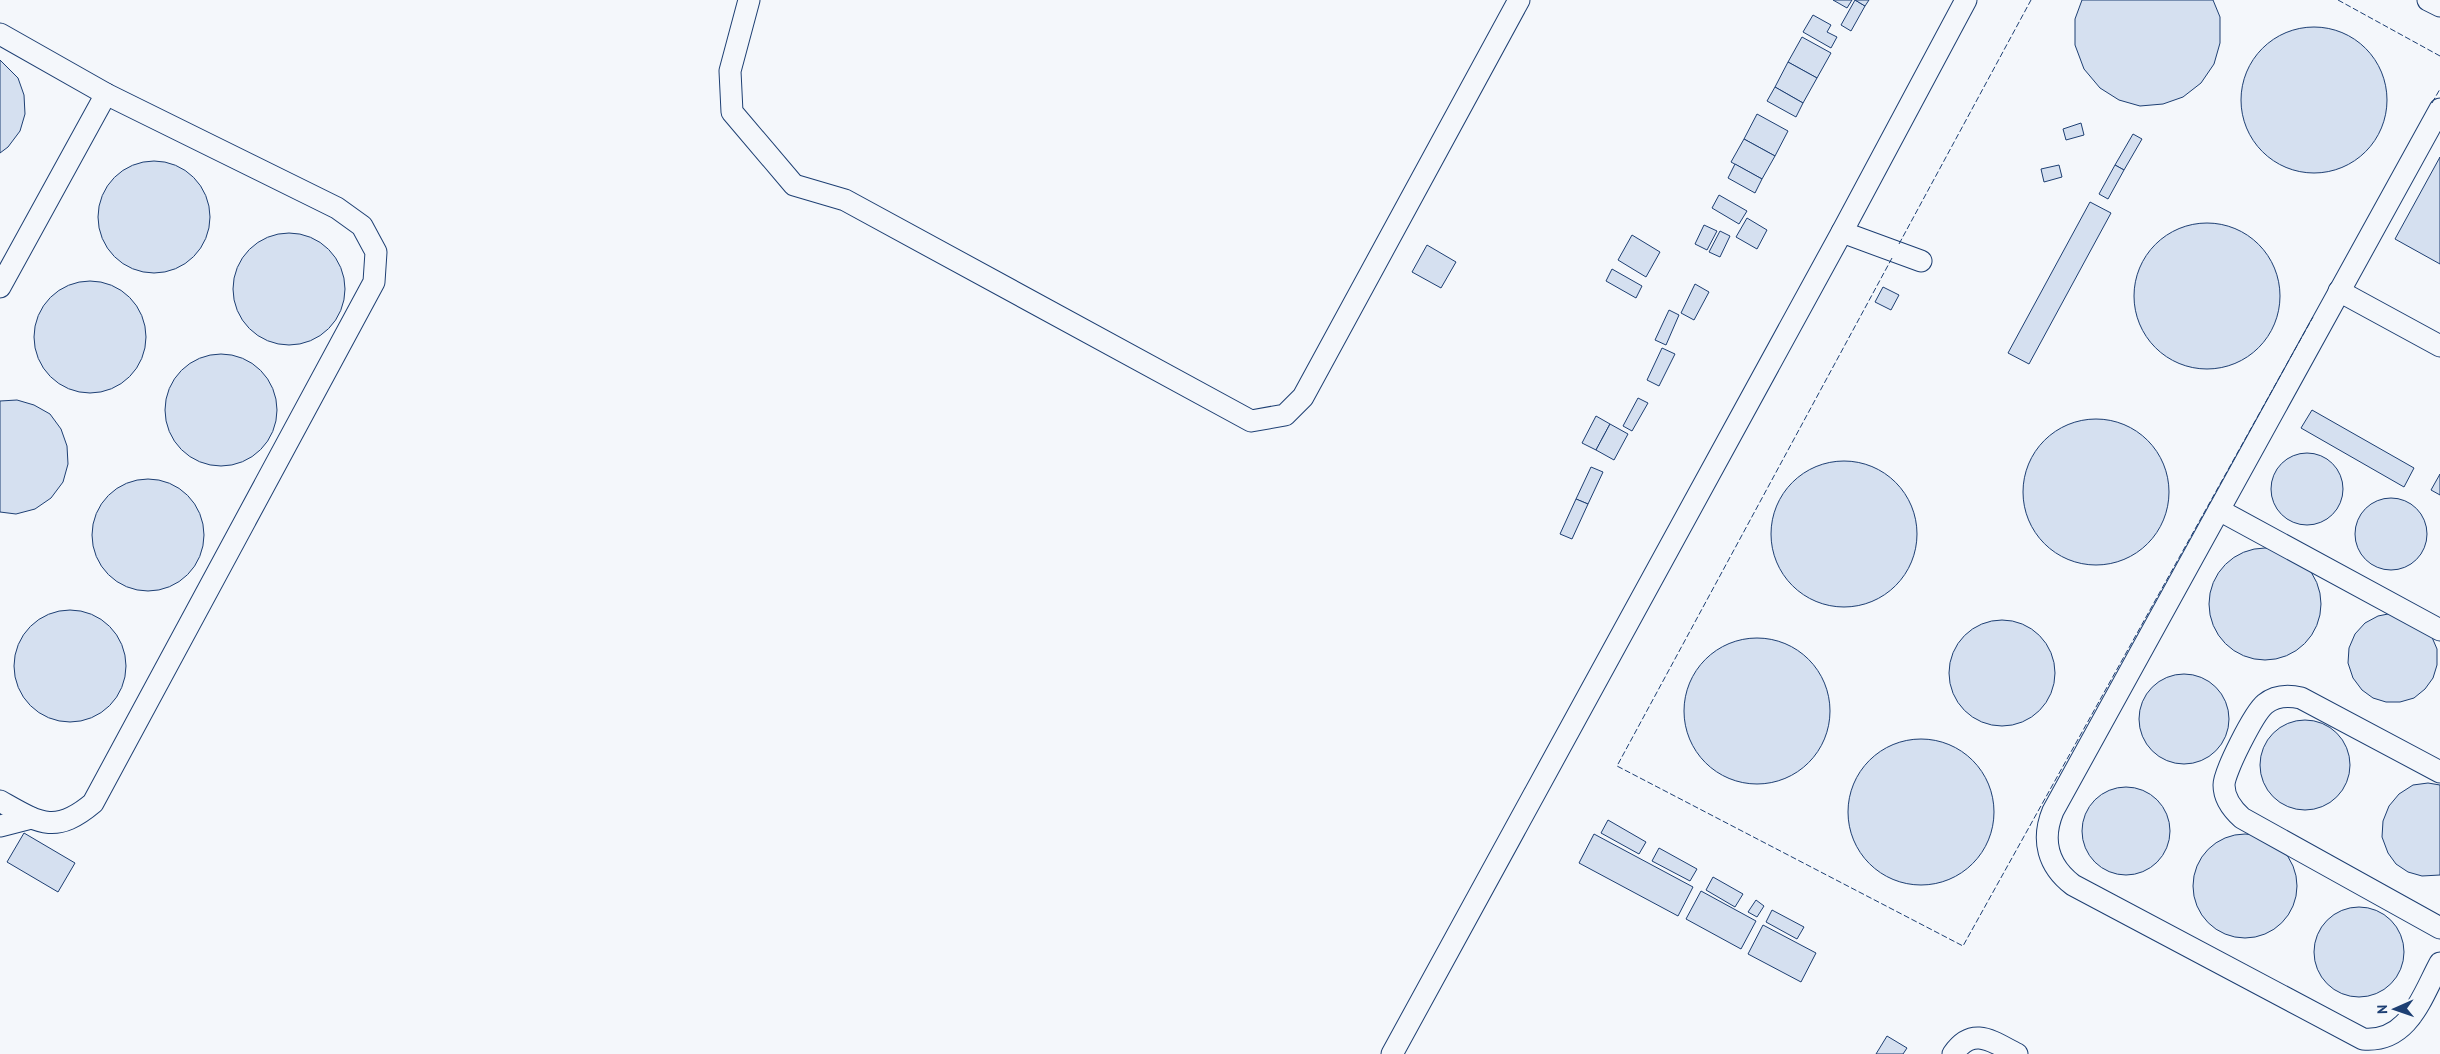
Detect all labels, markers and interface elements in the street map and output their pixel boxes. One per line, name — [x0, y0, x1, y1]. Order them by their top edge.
north arrow — [2370, 984, 2420, 1034]
text: N — [2373, 1005, 2391, 1014]

